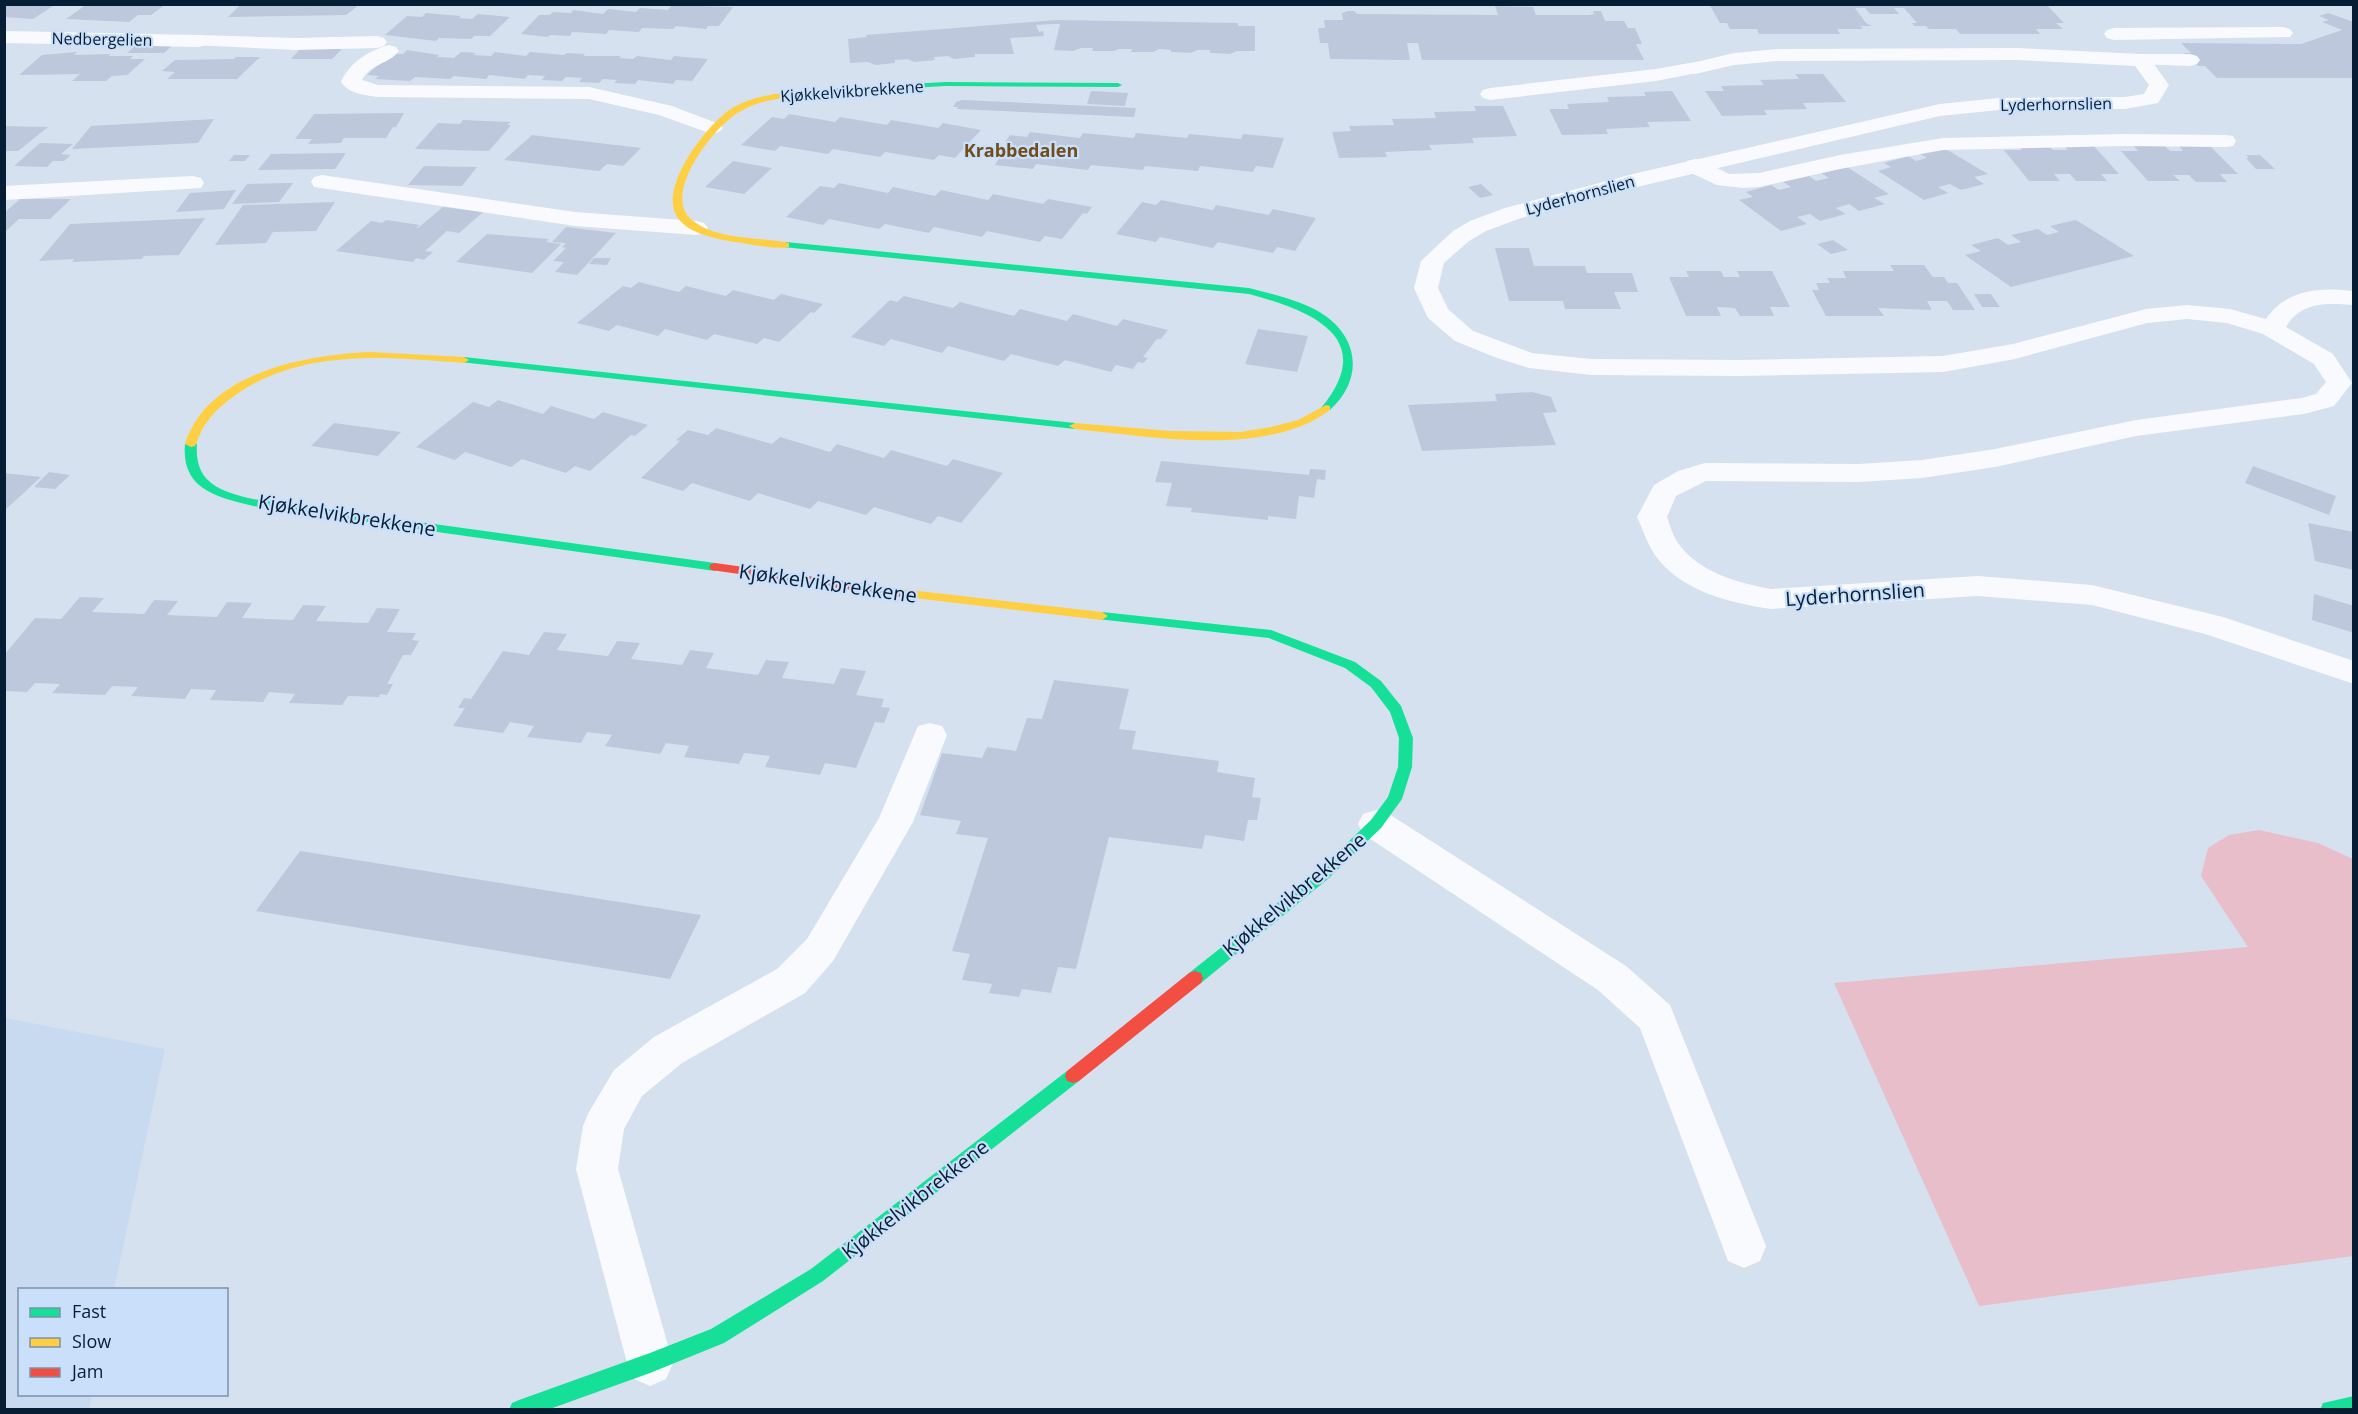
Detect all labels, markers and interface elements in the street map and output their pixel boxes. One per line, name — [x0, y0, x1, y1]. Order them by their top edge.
street label: Nedbergelien — [51, 27, 153, 51]
street label: Kjøkkelvikbrekkene — [780, 75, 924, 107]
street label: Lyderhornslien — [2000, 92, 2112, 116]
district label: Krabbedalen — [964, 138, 1078, 162]
street label: Lyderhornslien — [1523, 170, 1637, 220]
street label: Kjøkkelvikbrekkene — [256, 488, 438, 542]
street label: Kjøkkelvikbrekkene — [737, 557, 919, 609]
street label: Lyderhornslien — [1784, 576, 1926, 612]
street label: Kjøkkelvikbrekkene — [1217, 826, 1371, 962]
street label: Kjøkkelvikbrekkene — [836, 1133, 994, 1265]
legend — [18, 1288, 228, 1396]
text: Fast — [72, 1299, 106, 1323]
text: Slow — [72, 1329, 111, 1353]
text: Jam — [70, 1359, 104, 1383]

